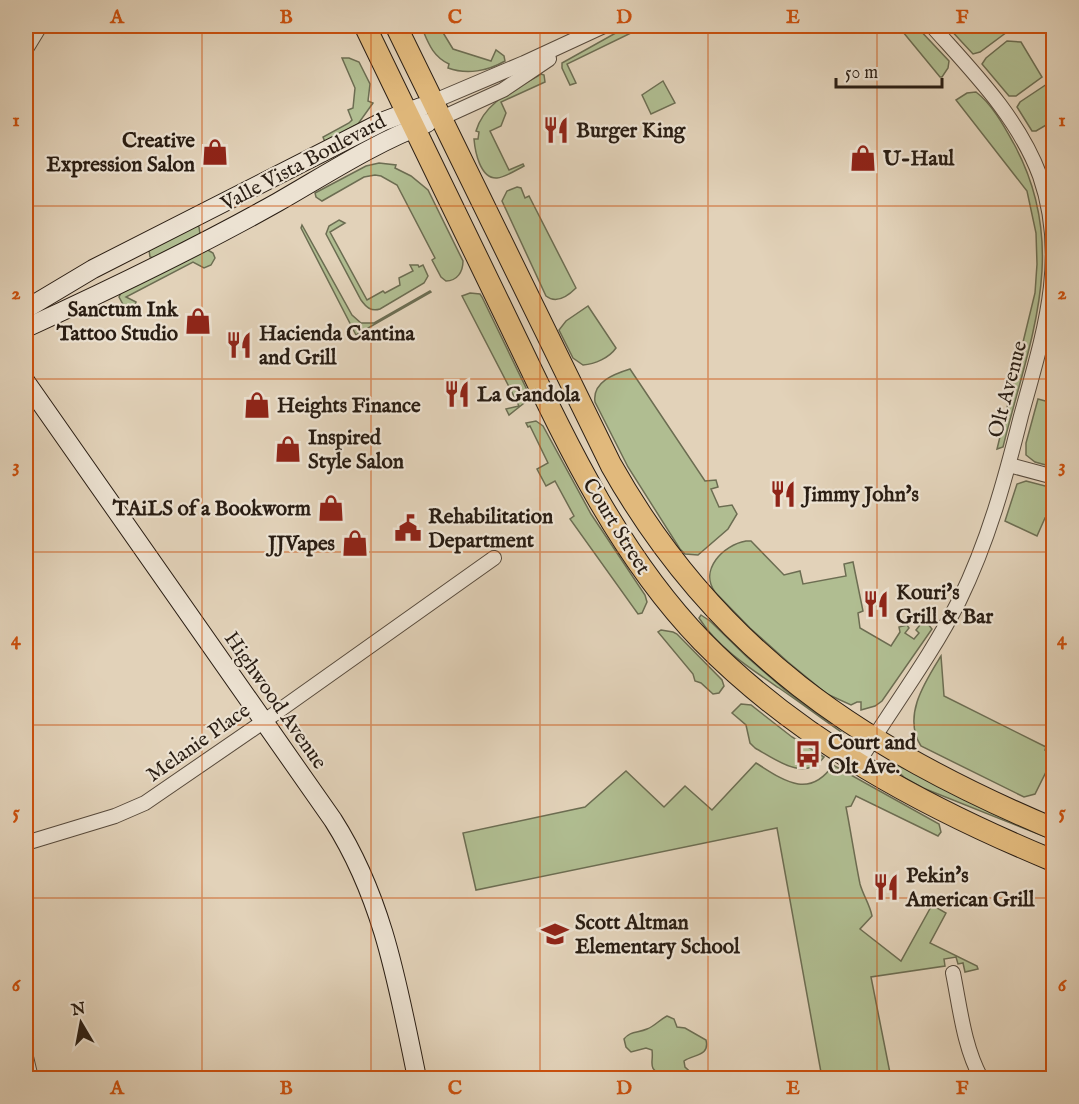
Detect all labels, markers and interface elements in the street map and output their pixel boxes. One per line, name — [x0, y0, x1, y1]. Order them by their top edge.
text: A — [109, 5, 125, 30]
text: B — [279, 5, 293, 30]
text: C — [448, 5, 462, 30]
text: D — [616, 5, 632, 30]
text: E — [786, 5, 800, 30]
text: F — [956, 5, 969, 30]
scale bar — [836, 51, 942, 89]
text: 50 m — [845, 62, 878, 85]
text: 1 — [12, 108, 20, 133]
street label: Valle Vista Boulevard — [216, 108, 392, 219]
text: 1 — [1058, 108, 1066, 133]
restaurant icon: Burger King — [541, 115, 571, 145]
place label: Burger King — [576, 118, 686, 145]
place label: Creative Expression Salon — [46, 128, 195, 179]
shop icon: Creative Expression Salon — [200, 137, 230, 167]
shop icon: U-Haul — [848, 143, 878, 173]
place label: U-Haul — [882, 146, 956, 173]
text: 2 — [11, 281, 21, 306]
text: 2 — [1057, 281, 1067, 306]
place label: Sanctum Ink Tattoo Studio — [56, 297, 179, 348]
shop icon: Sanctum Ink Tattoo Studio — [183, 306, 213, 336]
place label: Hacienda Cantina and Grill — [259, 321, 416, 372]
restaurant icon: Hacienda Cantina and Grill — [224, 330, 254, 360]
street label: Olt Avenue — [983, 338, 1034, 441]
restaurant icon: La Gandola — [442, 379, 472, 409]
place label: La Gandola — [477, 382, 581, 409]
shop icon: Heights Finance — [242, 390, 272, 420]
place label: Heights Finance — [277, 393, 421, 420]
place label: Inspired Style Salon — [308, 425, 404, 476]
shop icon: Inspired Style Salon — [273, 434, 303, 464]
text: 3 — [12, 454, 20, 479]
text: 3 — [1058, 454, 1066, 479]
street label: Court Street — [575, 473, 656, 580]
restaurant icon: Jimmy John's — [768, 479, 798, 509]
place label: Jimmy John's — [800, 482, 919, 509]
shop icon: TAiLS of a Bookworm — [316, 493, 346, 523]
place label: TAiLS of a Bookworm — [112, 496, 312, 523]
place label: Rehabilitation Department — [428, 504, 553, 555]
public building icon: Rehabilitation Department — [393, 513, 423, 543]
shop icon: JJVapes — [340, 528, 370, 558]
place label: JJVapes — [265, 531, 335, 558]
place label: Kouri's Grill & Bar — [896, 580, 993, 631]
restaurant icon: Kouri's Grill & Bar — [861, 589, 891, 619]
text: 4 — [11, 627, 22, 652]
street label: Highwood Avenue — [217, 627, 333, 775]
text: 4 — [1057, 627, 1068, 652]
street label: Melanie Place — [142, 697, 256, 789]
place label: Court and Olt Ave. — [828, 730, 917, 781]
bus stop icon: Court and Olt Ave. — [793, 739, 823, 769]
text: 5 — [12, 800, 20, 825]
text: 5 — [1058, 800, 1066, 825]
place label: Pekin's American Grill — [905, 863, 1036, 914]
restaurant icon: Pekin's American Grill — [871, 872, 901, 902]
place label: Scott Altman Elementary School — [575, 910, 741, 961]
school or university icon: Scott Altman Elementary School — [540, 919, 570, 949]
text: 6 — [12, 973, 22, 998]
text: 6 — [1058, 973, 1068, 998]
north arrow — [51, 993, 111, 1053]
text: N — [69, 999, 87, 1021]
text: A — [109, 1076, 125, 1101]
text: B — [279, 1076, 293, 1101]
text: C — [448, 1076, 462, 1101]
text: D — [616, 1076, 632, 1101]
text: E — [786, 1076, 800, 1101]
text: F — [956, 1076, 969, 1101]

